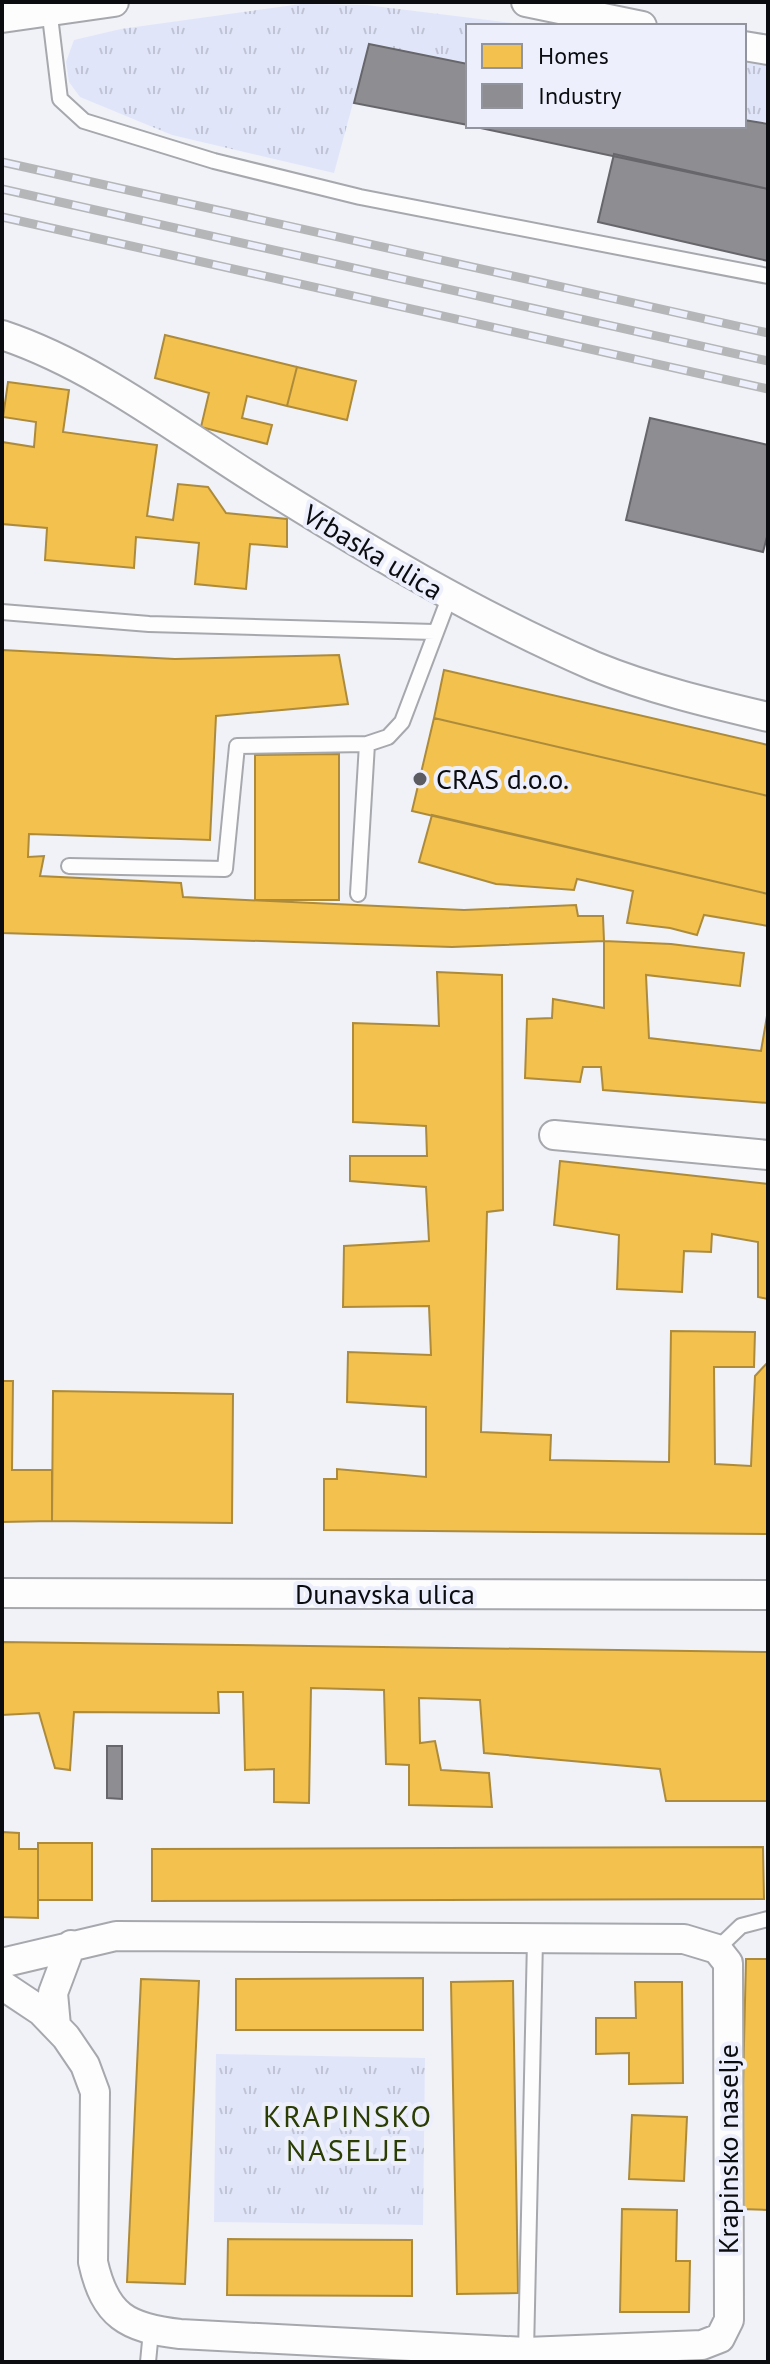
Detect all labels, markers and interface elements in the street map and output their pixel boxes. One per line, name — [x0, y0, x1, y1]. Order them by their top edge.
legend — [466, 24, 746, 128]
text: Homes — [538, 40, 609, 71]
text: Industry — [538, 80, 622, 111]
street label: Vrbaska ulica — [296, 495, 450, 608]
place label: CRAS d.o.o. — [436, 760, 569, 797]
marker: CRAS d.o.o. — [411, 770, 429, 788]
street label: Dunavska ulica — [295, 1575, 475, 1612]
street label: Krapinsko naselje — [709, 2044, 746, 2254]
district label: KRAPINSKO NASELJE — [263, 2096, 433, 2169]

